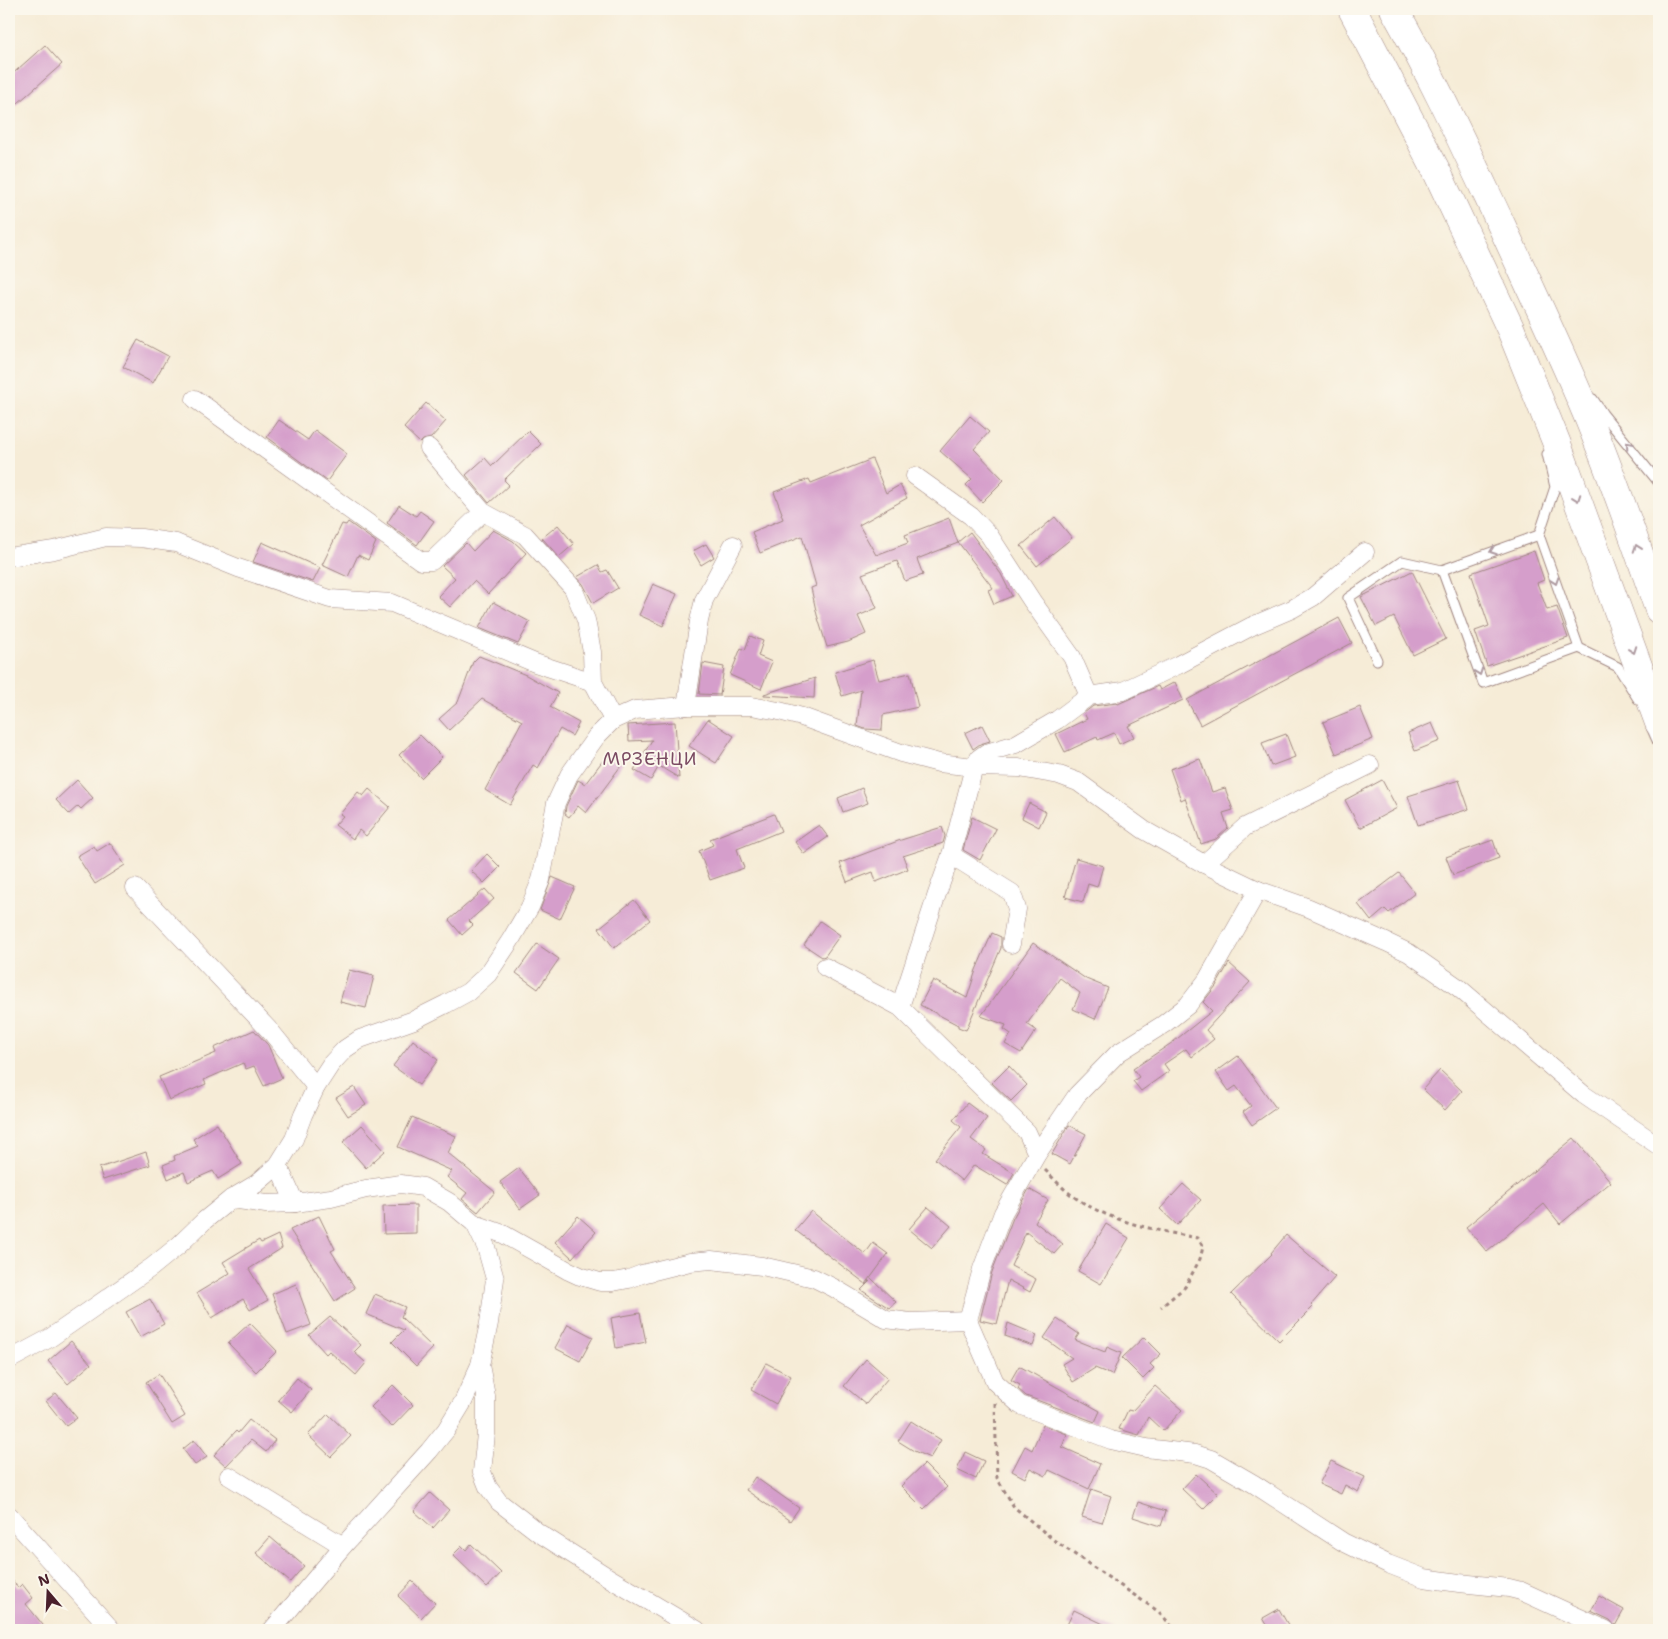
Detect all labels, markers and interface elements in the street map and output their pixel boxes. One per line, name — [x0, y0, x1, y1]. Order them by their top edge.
one-way arrow — [1626, 442, 1634, 451]
one-way arrow — [1571, 493, 1581, 501]
one-way arrow — [1633, 544, 1643, 553]
one-way arrow — [1489, 546, 1498, 556]
one-way arrow — [1549, 576, 1559, 585]
one-way arrow — [1627, 645, 1637, 654]
one-way arrow — [1473, 667, 1483, 675]
district label: МРЗЕНЦИ — [602, 747, 698, 771]
north arrow — [22, 1566, 72, 1616]
text: N — [36, 1569, 52, 1590]

